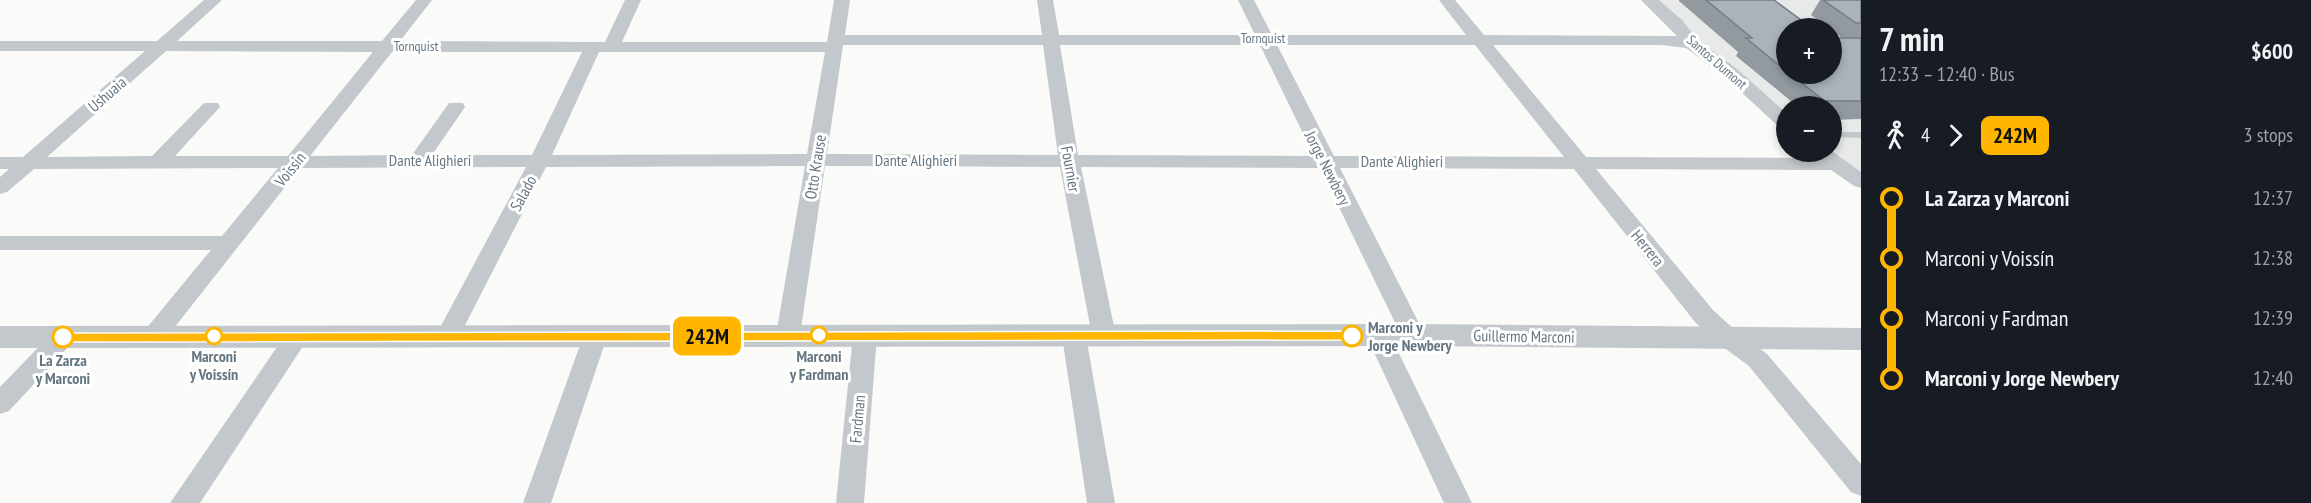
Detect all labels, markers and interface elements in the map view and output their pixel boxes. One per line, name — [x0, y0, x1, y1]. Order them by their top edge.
text: 7 min — [1879, 17, 1944, 60]
map controls — [1776, 18, 1842, 162]
button: + — [1776, 18, 1842, 84]
street label: Tornquist — [1241, 29, 1285, 47]
street label: Santos Dumont — [1683, 31, 1751, 93]
street label: Tornquist — [394, 37, 438, 55]
text: $600 — [2251, 37, 2293, 65]
text: 12:33 – 12:40 · Bus — [1879, 61, 2014, 87]
street label: Ushuaia — [84, 72, 130, 116]
button: − — [1776, 96, 1842, 162]
icon: walk — [1879, 119, 1912, 152]
icon: forward — [1939, 119, 1972, 152]
text: 4 — [1921, 122, 1930, 148]
text: 242M — [1993, 122, 2037, 149]
text: 3 stops — [2244, 122, 2293, 148]
street label: Jorge Newbery — [1300, 127, 1355, 208]
street label: Otto Krause — [800, 133, 830, 201]
street label: Fournier — [1057, 144, 1085, 194]
street label: Voissin — [270, 148, 310, 191]
street label: Dante Alighieri — [389, 150, 471, 170]
street label: Dante Alighieri — [875, 150, 957, 170]
street label: Dante Alighieri — [1361, 151, 1443, 171]
street label: Salado — [505, 172, 541, 214]
text: La Zarza y Marconi — [1925, 184, 2069, 212]
text: 12:37 — [2253, 185, 2293, 211]
street label: Herrera — [1627, 226, 1669, 270]
text: Marconi y Voissín — [1925, 244, 2054, 272]
text: 12:38 — [2253, 245, 2293, 271]
text: Marconi y Fardman — [1925, 304, 2068, 332]
text: 12:39 — [2253, 305, 2293, 331]
line badge: 242M — [665, 316, 749, 356]
place label: Marconi y Jorge Newbery — [1367, 317, 1452, 355]
text: 242M — [685, 323, 729, 350]
marker: Marconi y Jorge Newbery — [1341, 325, 1363, 347]
street label: Guillermo Marconi — [1473, 325, 1575, 347]
marker: La Zarza y Marconi — [52, 326, 74, 348]
marker: Marconi y Fardman — [810, 326, 828, 344]
marker: Marconi y Voissín — [205, 327, 223, 345]
place label: Marconi y Voissín — [189, 346, 238, 384]
place label: Marconi y Fardman — [789, 346, 848, 384]
place label: La Zarza y Marconi — [35, 350, 91, 388]
text: Marconi y Jorge Newbery — [1925, 364, 2119, 392]
text: 12:40 — [2253, 365, 2293, 391]
street label: Fardman — [845, 394, 869, 444]

